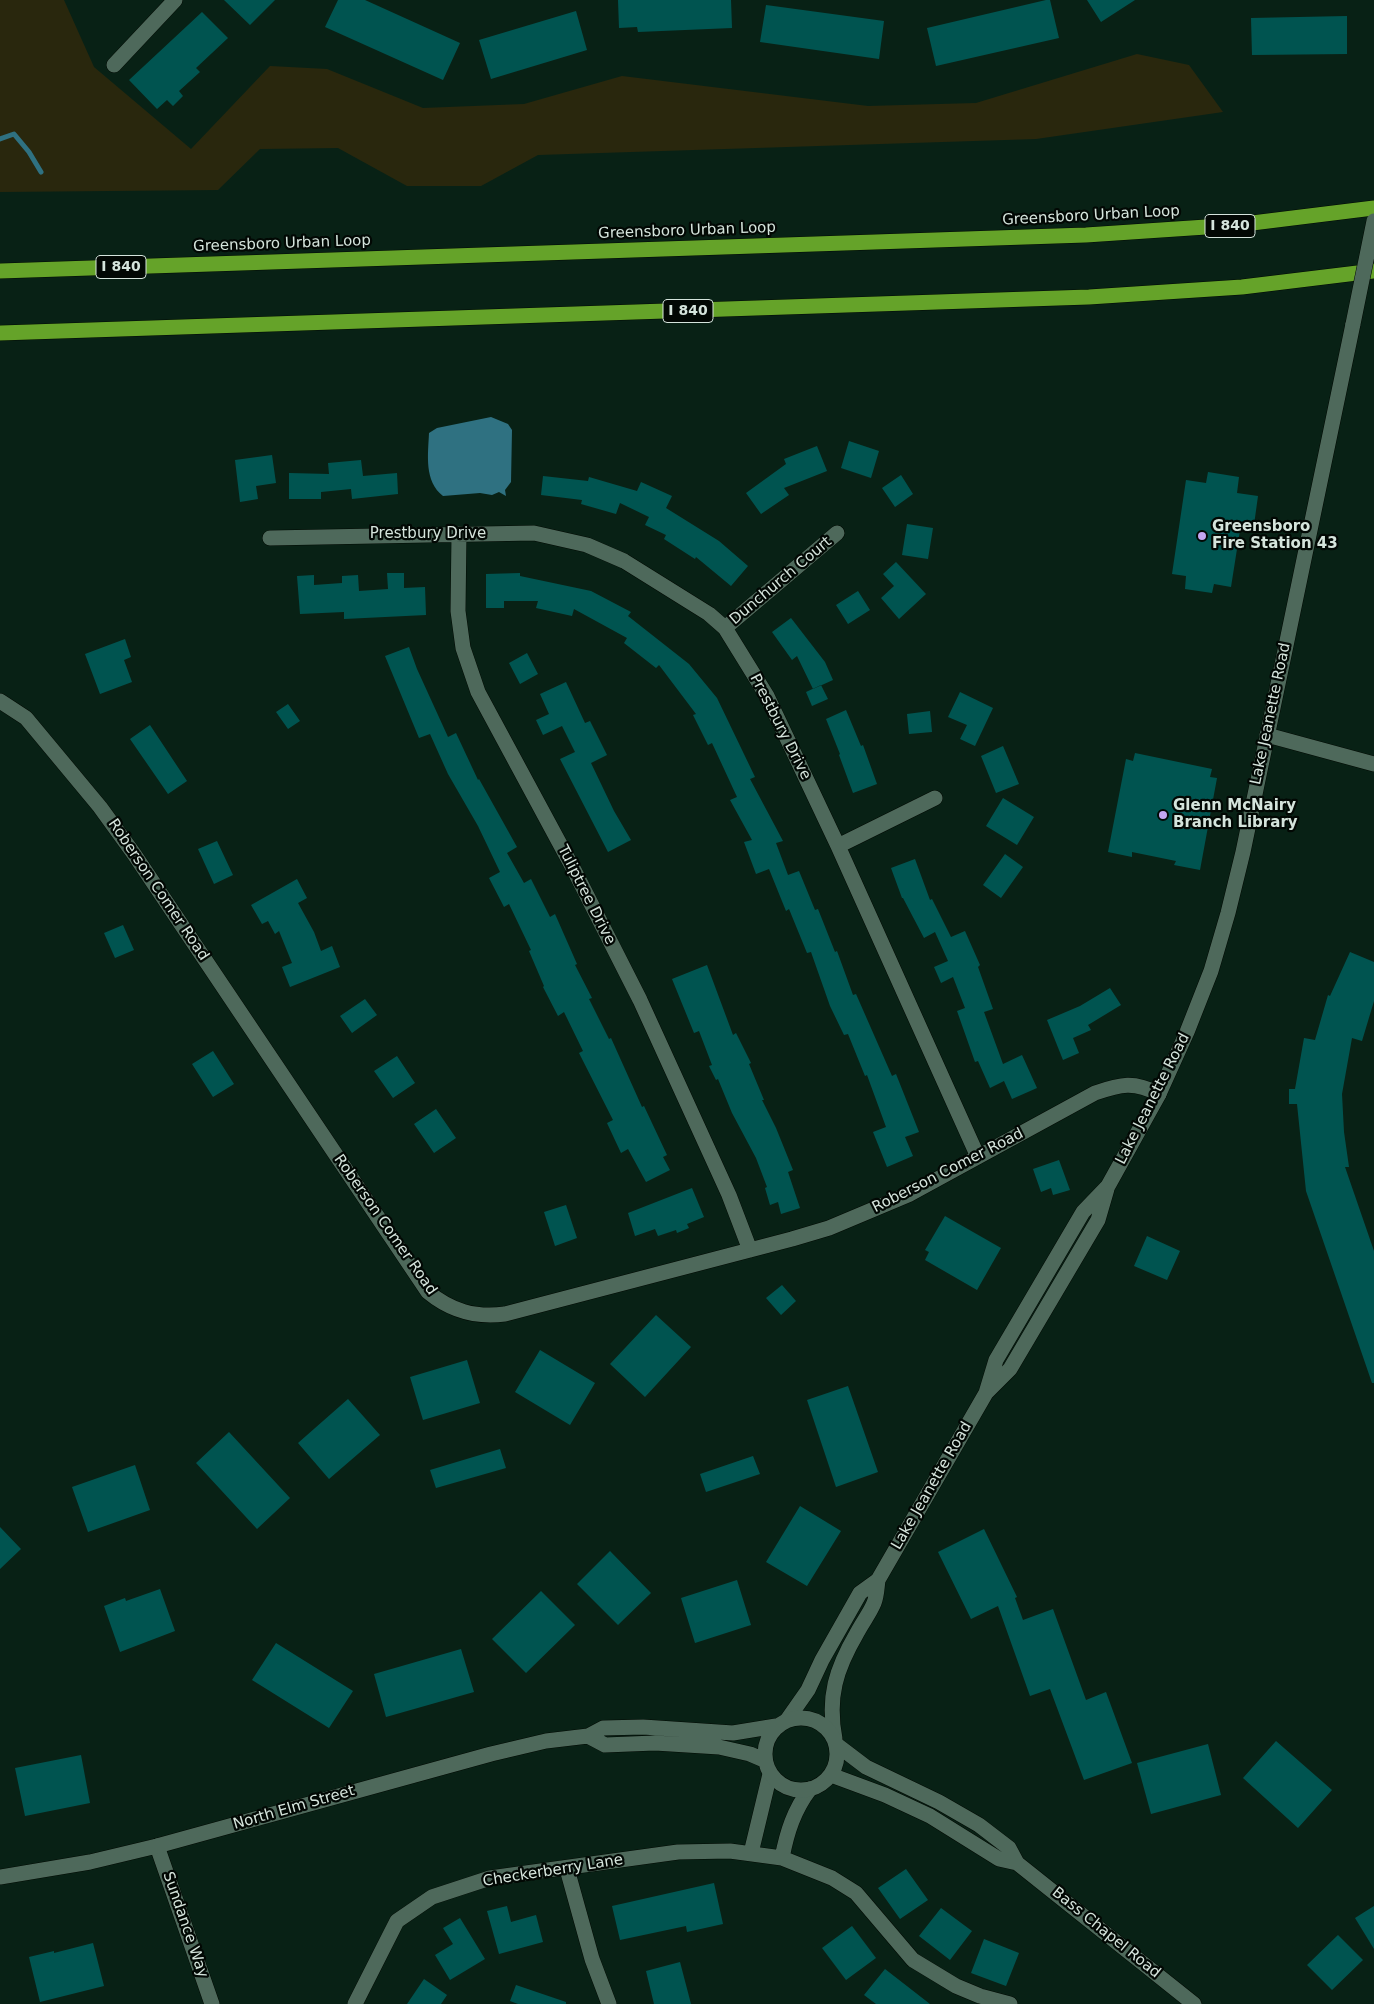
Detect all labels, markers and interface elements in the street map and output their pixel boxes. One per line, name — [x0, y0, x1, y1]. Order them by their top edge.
street label: Greensboro Urban Loop — [1002, 202, 1180, 230]
road number: I 840 — [1205, 215, 1255, 238]
street label: Greensboro Urban Loop — [598, 219, 776, 243]
street label: Greensboro Urban Loop — [193, 232, 371, 256]
road number: I 840 — [96, 256, 146, 278]
road number: I 840 — [663, 300, 713, 322]
place label: Greensboro Fire Station 43 — [1212, 518, 1338, 553]
street label: Prestbury Drive — [370, 525, 486, 543]
marker: Greensboro Fire Station 43 — [1196, 530, 1208, 542]
street label: Dunchurch Court — [726, 533, 836, 629]
street label: Lake Jeanette Road — [1247, 641, 1295, 787]
street label: Prestbury Drive — [746, 671, 814, 783]
place label: Glenn McNairy Branch Library — [1173, 797, 1298, 832]
marker: Glenn McNairy Branch Library — [1157, 809, 1169, 821]
street label: Roberson Comer Road — [104, 816, 212, 964]
street label: Tuliptree Drive — [553, 842, 619, 948]
street label: Lake Jeanette Road — [1112, 1030, 1194, 1168]
street label: Roberson Comer Road — [869, 1125, 1027, 1217]
street label: Roberson Comer Road — [330, 1151, 440, 1299]
street label: Lake Jeanette Road — [888, 1419, 976, 1553]
street label: North Elm Street — [231, 1782, 357, 1834]
street label: Checkerberry Lane — [482, 1851, 624, 1891]
street label: Sundance Way — [158, 1870, 212, 1980]
street label: Bass Chapel Road — [1048, 1884, 1164, 1982]

